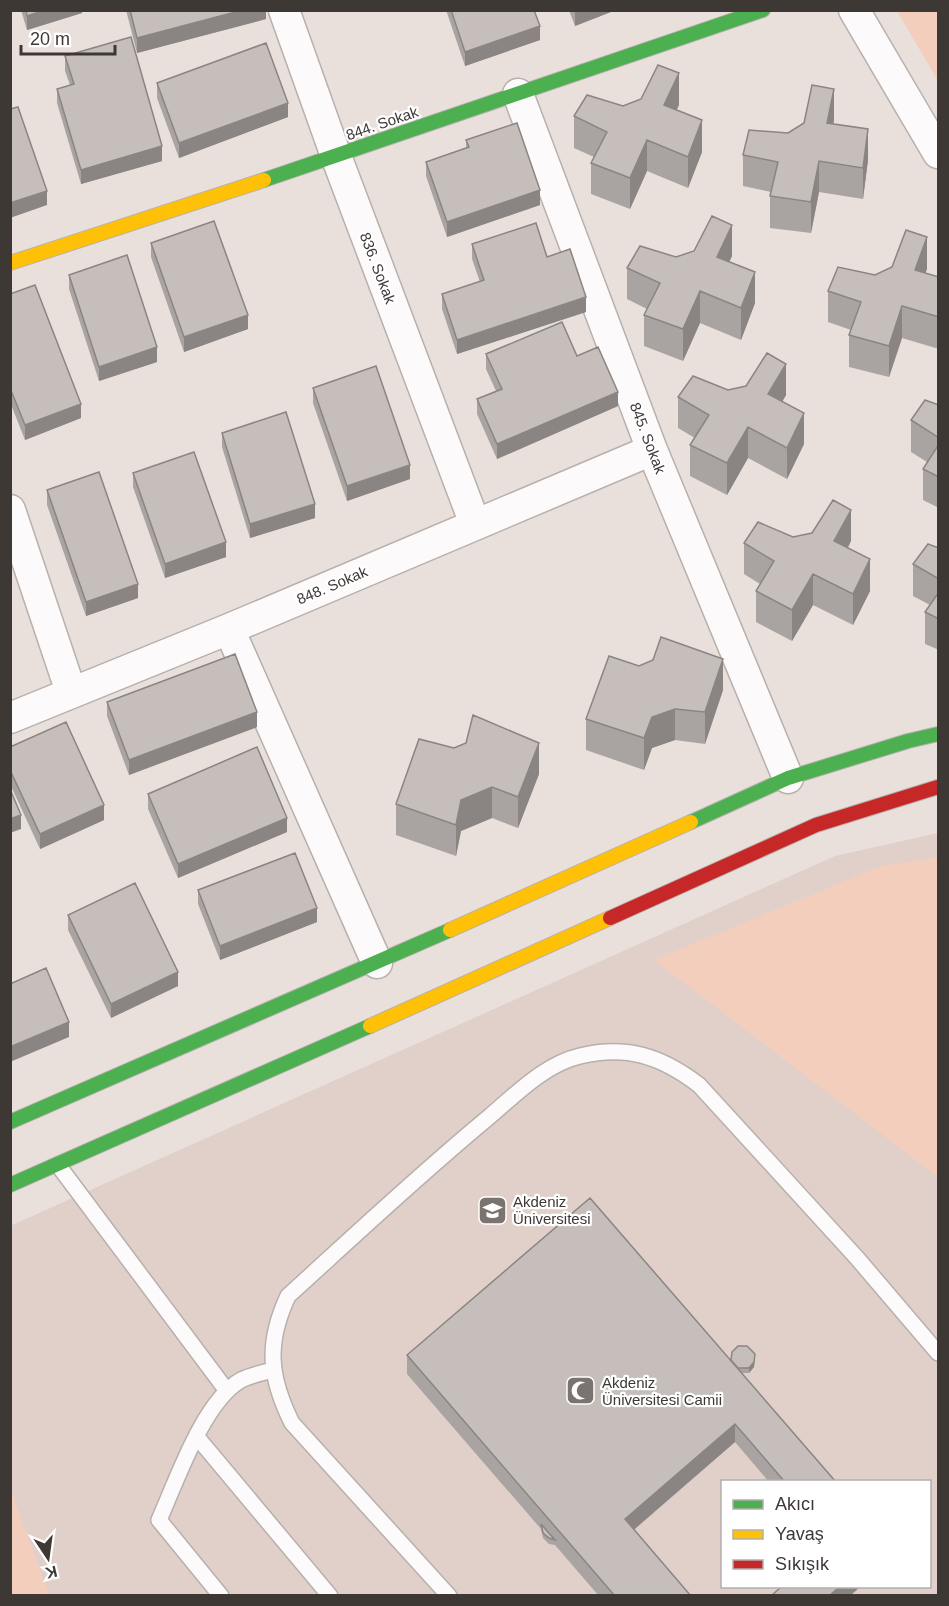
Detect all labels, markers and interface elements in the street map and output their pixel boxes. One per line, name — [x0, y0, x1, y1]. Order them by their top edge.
scale bar — [21, 18, 116, 56]
text: 20 m — [30, 29, 70, 49]
street label: 844. Sokak — [344, 103, 421, 143]
street label: 836. Sokak — [357, 230, 400, 307]
street label: 845. Sokak — [627, 400, 670, 477]
street label: 848. Sokak — [294, 562, 370, 607]
place label: Akdeniz Üniversitesi — [513, 1193, 591, 1227]
school or university icon: Akdeniz Üniversitesi — [476, 1194, 508, 1226]
place label: Akdeniz Üniversitesi Camii — [602, 1374, 722, 1408]
mosque icon: Akdeniz Üniversitesi Camii — [565, 1375, 597, 1407]
legend — [721, 1480, 931, 1588]
text: Akıcı — [775, 1494, 815, 1514]
text: Yavaş — [775, 1524, 824, 1544]
north arrow — [18, 1528, 78, 1588]
text: Sıkışık — [775, 1554, 830, 1574]
text: K — [43, 1563, 59, 1582]

